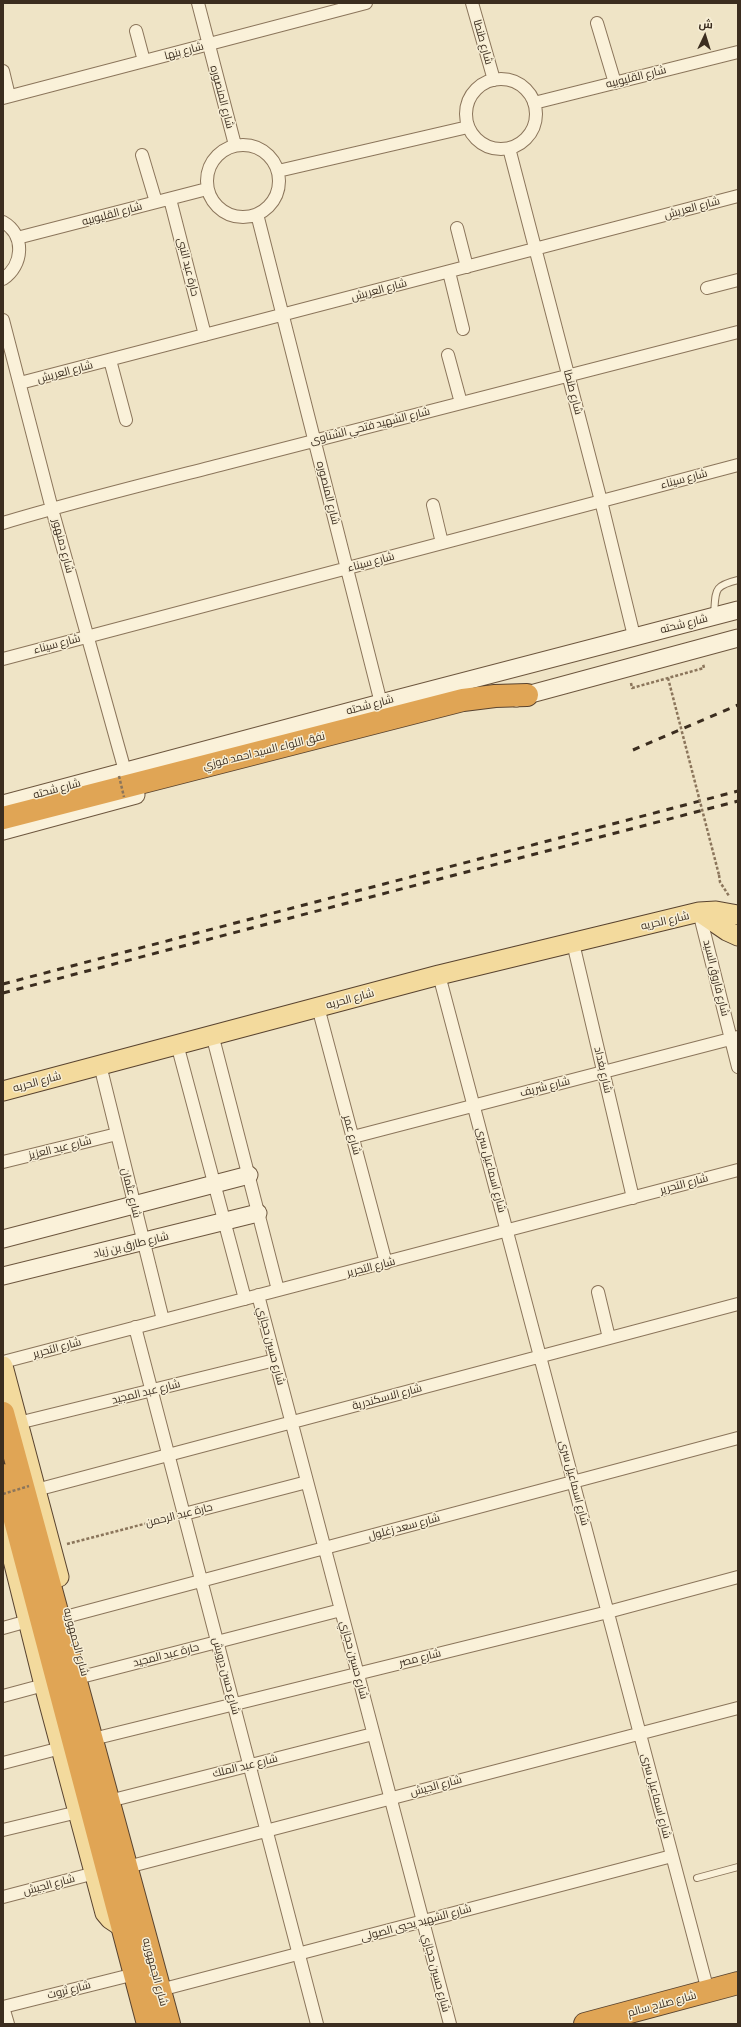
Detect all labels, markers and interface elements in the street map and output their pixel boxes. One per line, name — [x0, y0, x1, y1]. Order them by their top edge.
north arrow — [685, 16, 725, 56]
street label: شارع طنطا — [470, 18, 496, 66]
text: ش — [698, 18, 713, 31]
street label: شارع بنها — [163, 39, 205, 63]
street label: شارع القليوبيه — [604, 63, 668, 91]
street label: شارع المنصوره — [207, 64, 237, 130]
street label: شارع العريش — [663, 194, 721, 222]
street label: شارع القليوبيه — [80, 200, 144, 228]
street label: حارة عبد النبى — [174, 236, 202, 298]
street label: شارع العريش — [350, 276, 408, 304]
street label: شارع العريش — [36, 358, 94, 386]
street label: شارع طنطا — [561, 368, 585, 416]
street label: شارع الشهيد فتحي الشناوى — [309, 405, 431, 447]
street label: شارع المنصوره — [314, 460, 342, 526]
street label: شارع سيناء — [659, 466, 709, 492]
street label: شارع دمنهور — [49, 517, 77, 575]
street label: شارع سيناء — [346, 549, 396, 575]
street label: شارع شحته — [659, 612, 709, 636]
street label: شارع سيناء — [32, 631, 82, 657]
street label: شارع شحته — [345, 692, 395, 718]
street label: نفق اللواء السيد احمد فوزي — [202, 729, 326, 773]
street label: شارع شحته — [32, 776, 82, 802]
street label: شارع الحريه — [639, 909, 691, 933]
street label: شارع فاروق السيد — [700, 938, 732, 1018]
street label: شارع الحريه — [324, 986, 376, 1012]
street label: شارع بغداد — [591, 1045, 615, 1095]
street label: شارع الحريه — [11, 1069, 63, 1095]
street label: شارع شريف — [519, 1074, 571, 1100]
street label: شارع عمر — [340, 1114, 364, 1156]
street label: شارع اسماعيل سرى — [473, 1126, 509, 1214]
street label: شارع عبد العزيز — [27, 1134, 93, 1162]
street label: شارع عثمان — [118, 1167, 144, 1219]
street label: شارع التحرير — [658, 1171, 710, 1197]
street label: شارع طارق بن زياد — [92, 1229, 170, 1261]
street label: شارع التحرير — [345, 1255, 397, 1279]
street label: شارع حسين حجازي — [254, 1305, 288, 1387]
street label: شارع التحرير — [31, 1335, 83, 1361]
street label: شارع عبد المجيد — [110, 1377, 182, 1407]
street label: شارع الاسكندرية — [351, 1381, 423, 1413]
street label: شارع اسماعيل سرى — [556, 1439, 592, 1527]
street label: حارة عبد الرحمن — [144, 1500, 214, 1530]
street label: شارع سعد زغلول — [367, 1511, 441, 1543]
street label: شارع الجمهوريه — [61, 1606, 91, 1678]
street label: شارع حسين حجازي — [337, 1619, 371, 1701]
street label: شارع حسن درويش — [209, 1636, 243, 1716]
street label: حارة عبد المجيد — [132, 1640, 200, 1670]
street label: شارع مصر — [398, 1646, 442, 1670]
street label: شارع عبد الملك — [211, 1752, 279, 1780]
street label: شارع اسماعيل سرى — [638, 1752, 674, 1840]
street label: شارع الجيش — [409, 1773, 463, 1799]
street label: شارع الجيش — [22, 1872, 76, 1898]
street label: شارع الشهيد يحيي الصولى — [359, 1902, 473, 1944]
street label: شارع حسين حجازي — [419, 1932, 453, 2014]
street label: شارع الجمهوريه — [140, 1936, 170, 2008]
street label: شارع ثروت — [46, 1978, 92, 2002]
street label: شارع صلاح سالم — [626, 1988, 698, 2020]

